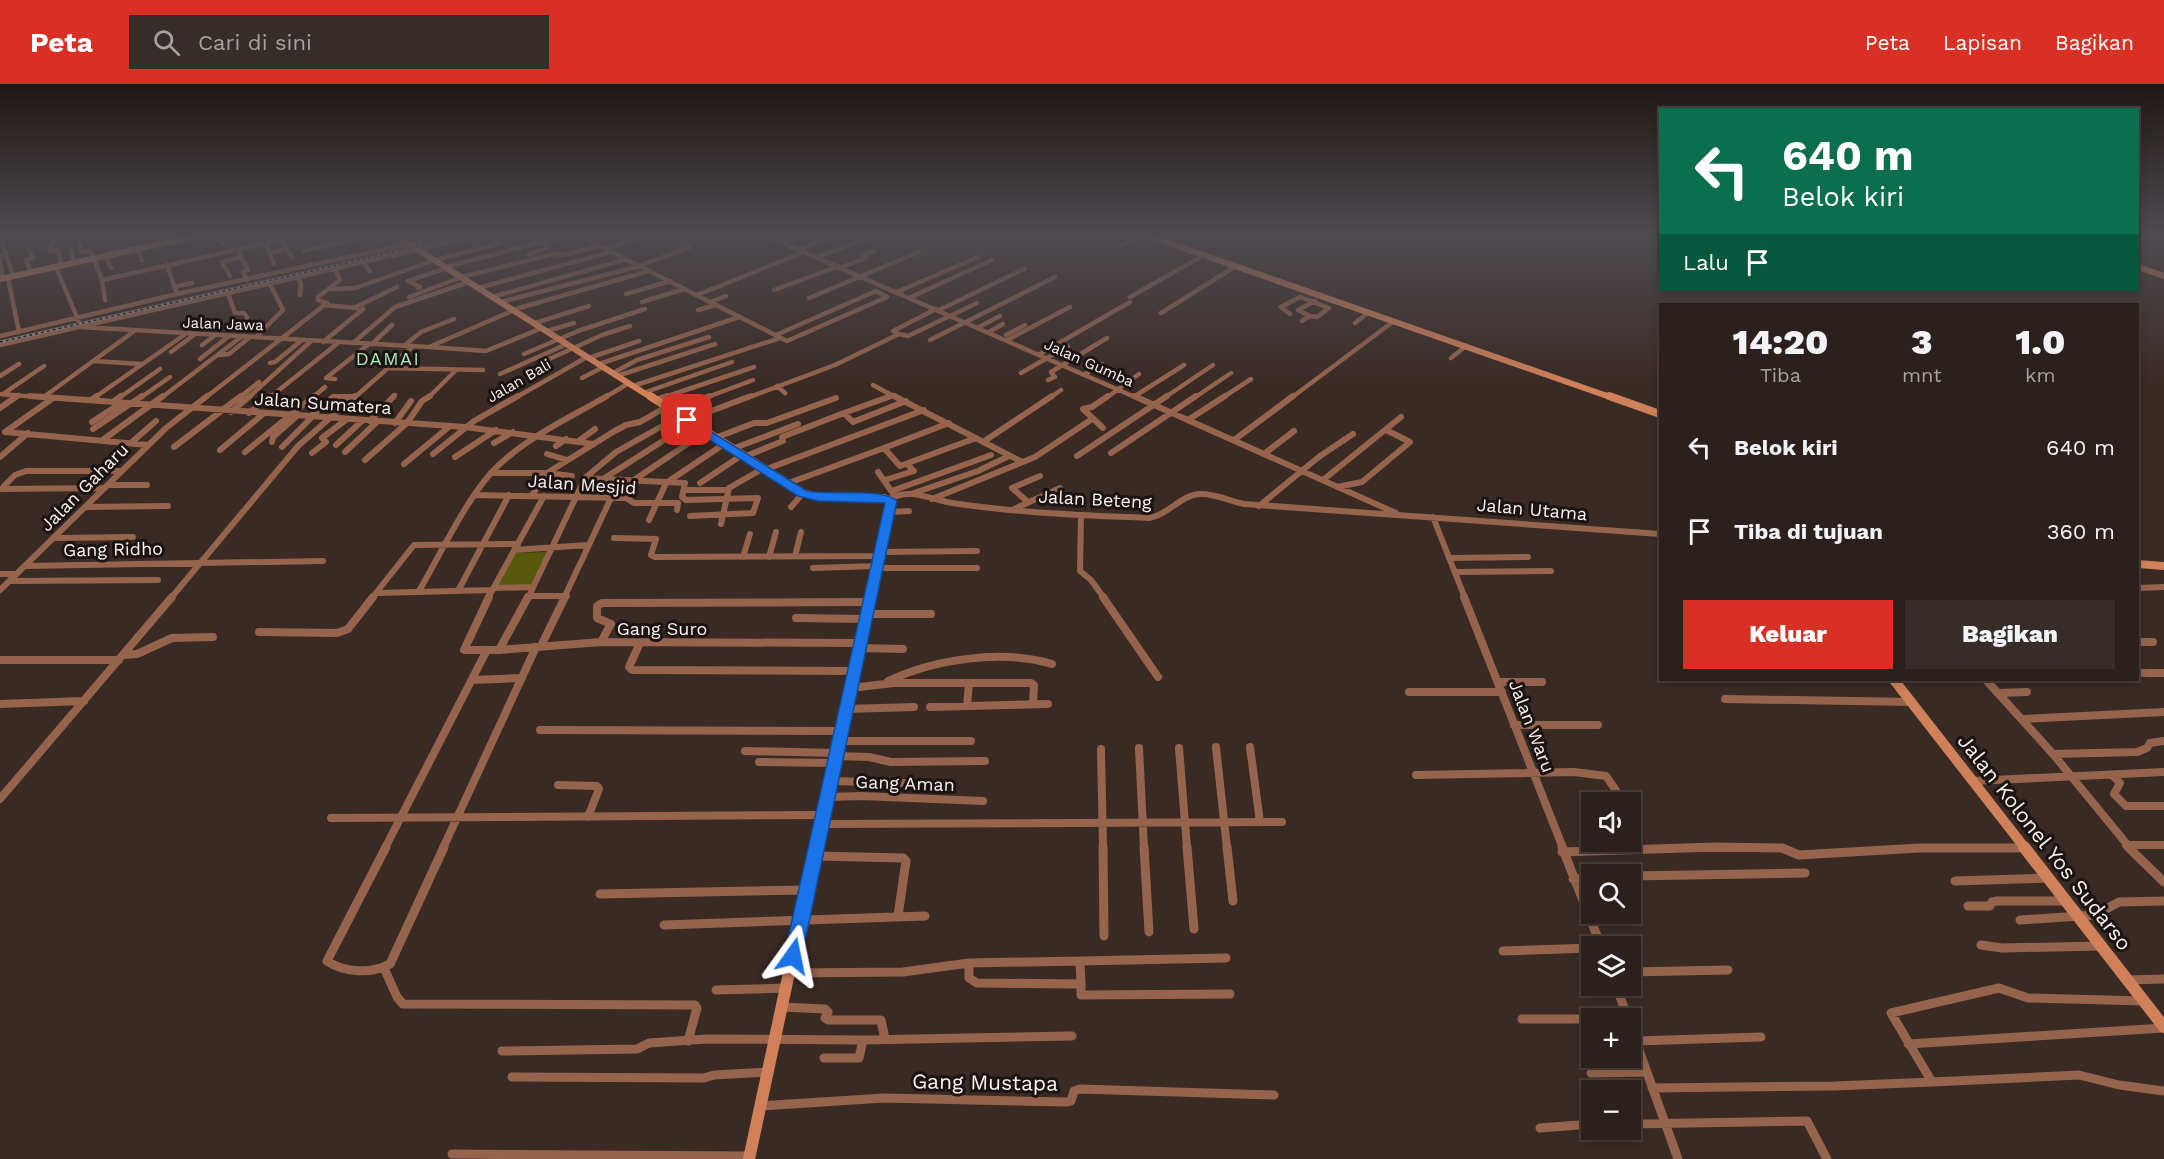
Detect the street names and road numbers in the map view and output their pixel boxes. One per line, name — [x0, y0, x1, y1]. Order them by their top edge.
street label: Jalan Jawa — [182, 314, 264, 334]
street label: Jalan Gumba — [1041, 335, 1137, 391]
street label: Jalan Bali — [484, 355, 554, 407]
street label: Jalan Sumatera — [254, 388, 392, 418]
street label: Jalan Gaharu — [36, 439, 132, 535]
street label: Jalan Mesjid — [527, 470, 637, 498]
street label: Jalan Beteng — [1038, 486, 1153, 512]
street label: Jalan Utama — [1476, 494, 1588, 524]
street label: Gang Ridho — [63, 538, 163, 560]
street label: Gang Suro — [617, 618, 707, 639]
street label: Jalan Waru — [1505, 677, 1559, 775]
street label: Jalan Kolonel Yos Sudarso — [1953, 729, 2137, 955]
street label: Gang Aman — [855, 771, 955, 795]
street label: Gang Mustapa — [912, 1068, 1058, 1096]

